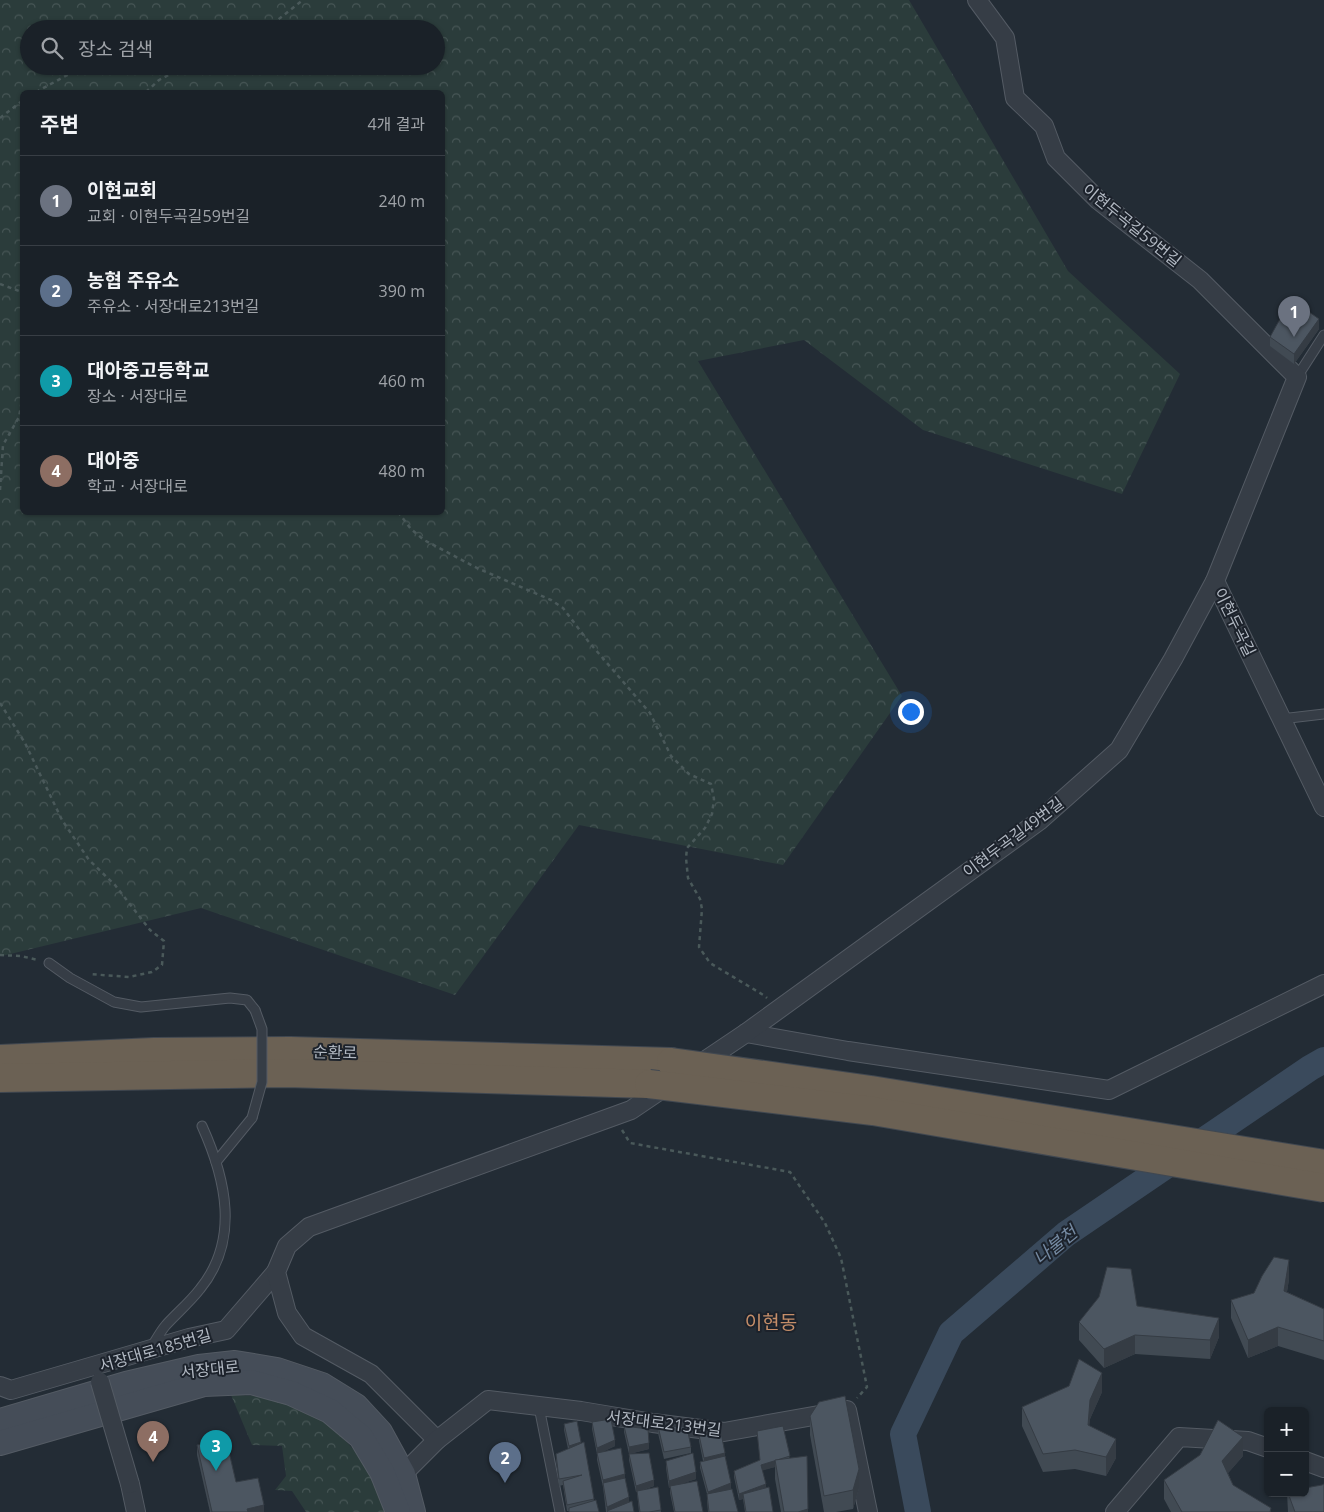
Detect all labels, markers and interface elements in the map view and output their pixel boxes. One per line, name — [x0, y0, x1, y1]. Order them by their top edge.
search box — [20, 20, 445, 75]
icon: search — [38, 34, 66, 62]
text: 장소 검색 — [78, 36, 153, 62]
text: 주변 — [40, 110, 79, 138]
text: 4개 결과 — [368, 113, 425, 135]
text: 이현교회 — [87, 177, 157, 203]
street label: 이현두곡길59번길 — [1078, 178, 1186, 272]
text: 1 — [51, 190, 61, 212]
text: 240 m — [379, 190, 425, 212]
text: 교회 · 이현두곡길59번길 — [87, 205, 250, 227]
text: 농협 주유소 — [87, 267, 179, 293]
text: 2 — [51, 280, 61, 302]
text: 390 m — [379, 280, 425, 302]
text: 주유소 · 서장대로213번길 — [87, 295, 259, 317]
pin: 1 — [1278, 296, 1310, 337]
text: 대아중고등학교 — [87, 357, 209, 383]
text: 3 — [51, 370, 61, 392]
text: 460 m — [379, 370, 425, 392]
text: 장소 · 서장대로 — [87, 385, 188, 407]
text: 대아중 — [87, 447, 139, 473]
text: 4 — [51, 460, 61, 482]
text: 480 m — [379, 460, 425, 482]
text: 학교 · 서장대로 — [87, 475, 188, 497]
street label: 이현두곡길 — [1209, 584, 1261, 660]
your location — [898, 699, 924, 725]
street label: 이현두곡길49번길 — [958, 792, 1068, 882]
street label: 순환로 — [313, 1040, 358, 1064]
water label: 나불천 — [1028, 1219, 1084, 1270]
district label: 이현동 — [745, 1309, 797, 1335]
street label: 서장대로185번길 — [97, 1325, 213, 1375]
street label: 서장대로 — [180, 1356, 240, 1382]
street label: 서장대로213번길 — [605, 1405, 723, 1441]
map controls — [1264, 1407, 1309, 1497]
button: + — [1264, 1407, 1309, 1452]
pin: 4 — [137, 1421, 169, 1462]
pin: 3 — [200, 1430, 232, 1471]
pin: 2 — [489, 1442, 521, 1483]
button: − — [1264, 1452, 1309, 1497]

